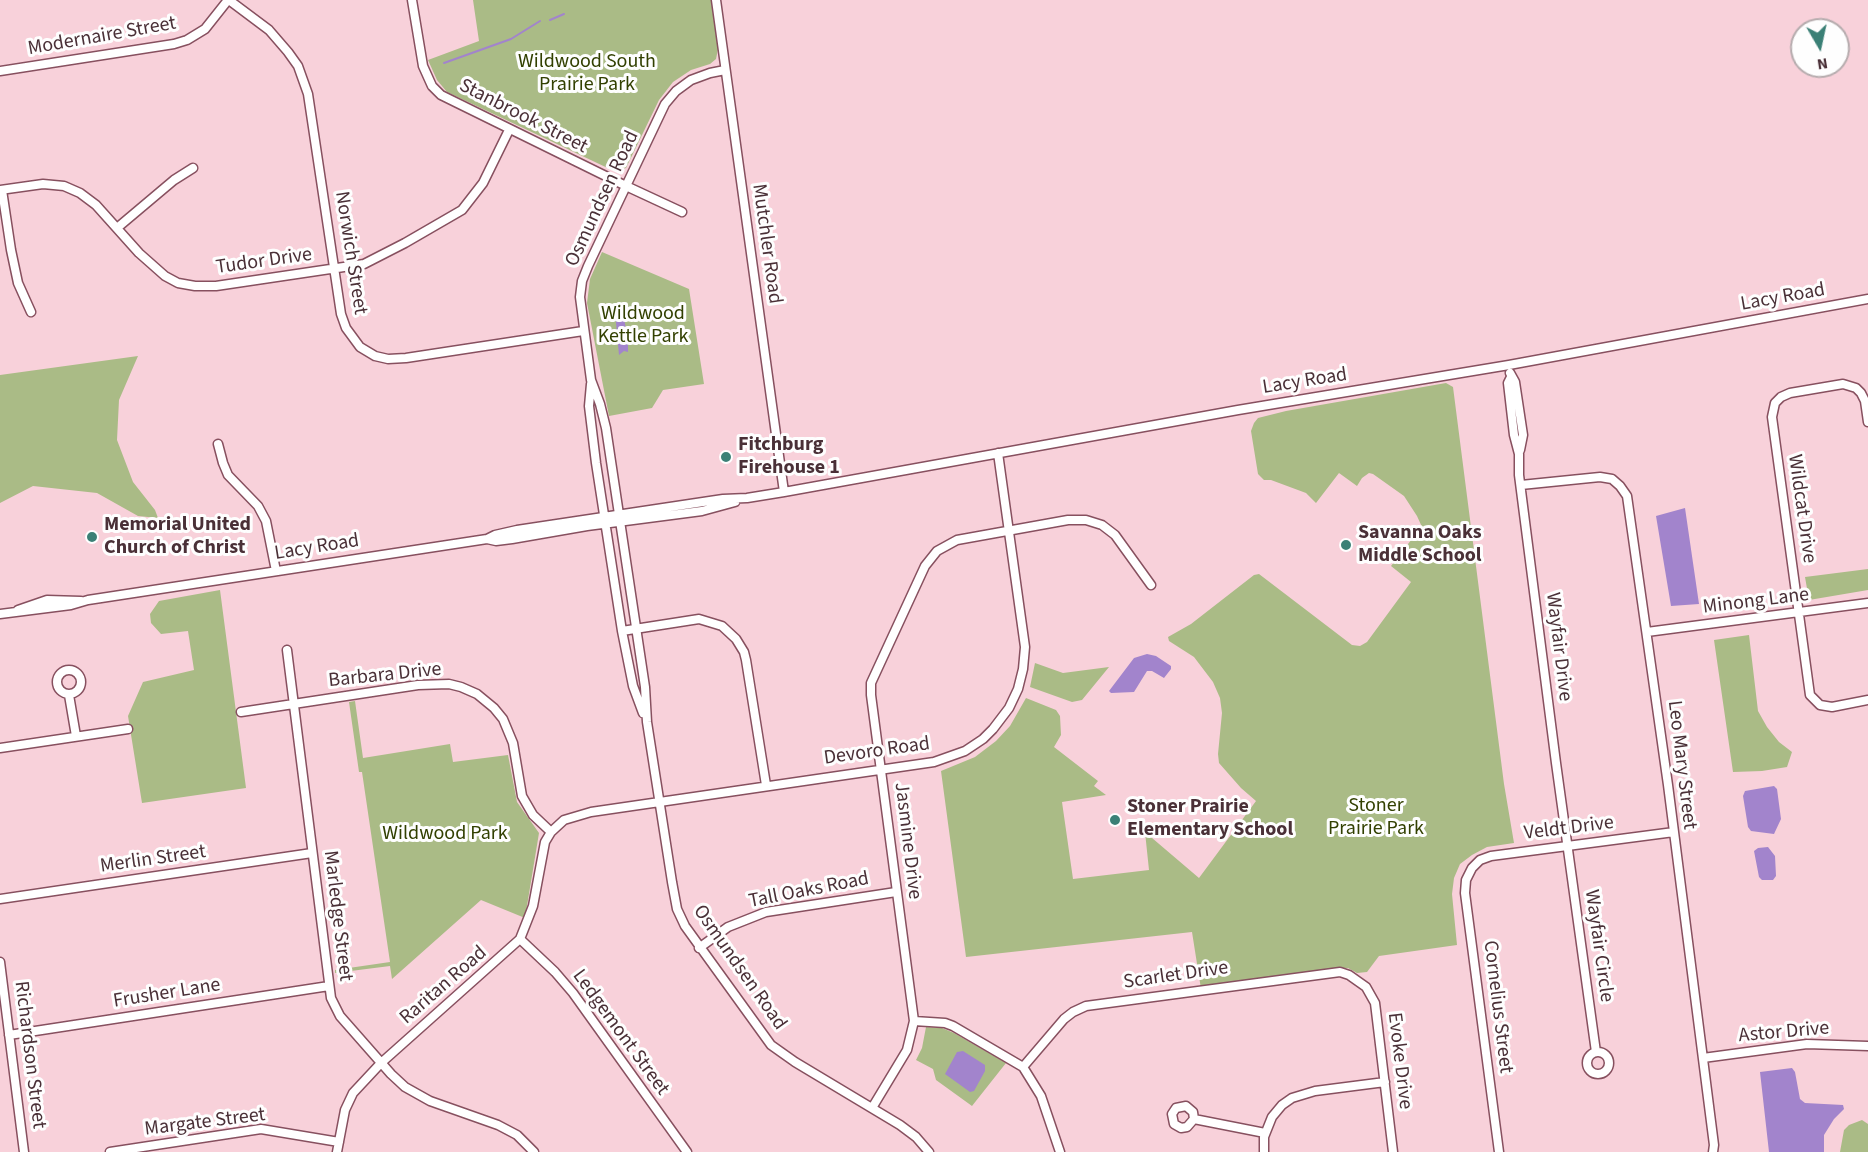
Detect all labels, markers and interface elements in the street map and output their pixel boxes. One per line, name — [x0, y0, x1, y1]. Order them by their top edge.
street label: Modernaire Street — [26, 12, 178, 62]
north arrow — [1790, 18, 1850, 78]
park label: Wildwood South Prairie Park — [518, 51, 656, 98]
text: N — [1816, 52, 1829, 75]
street label: Stanbrook Street — [455, 74, 591, 160]
street label: Osmundsen Road — [561, 127, 645, 271]
street label: Mutchler Road — [746, 183, 786, 305]
street label: Norwich Street — [328, 190, 372, 316]
street label: Tudor Drive — [214, 243, 314, 281]
street label: Lacy Road — [1739, 279, 1827, 317]
park label: Wildwood Kettle Park — [598, 303, 688, 350]
street label: Lacy Road — [1261, 363, 1349, 401]
place label: Fitchburg Firehouse 1 — [738, 434, 840, 481]
marker: Fitchburg Firehouse 1 — [719, 450, 733, 464]
street label: Wildcat Drive — [1781, 453, 1821, 565]
place label: Memorial United Church of Christ — [104, 514, 251, 561]
place label: Savanna Oaks Middle School — [1358, 522, 1482, 569]
street label: Lacy Road — [273, 529, 361, 567]
marker: Memorial United Church of Christ — [85, 530, 99, 544]
marker: Savanna Oaks Middle School — [1339, 538, 1353, 552]
street label: Minong Lane — [1701, 584, 1811, 620]
street label: Wayfair Drive — [1539, 591, 1577, 703]
street label: Barbara Drive — [327, 658, 443, 694]
street label: Leo Mary Street — [1661, 699, 1701, 831]
street label: Devoro Road — [822, 733, 932, 771]
street label: Jasmine Drive — [888, 781, 926, 901]
park label: Stoner Prairie Park — [1328, 795, 1424, 842]
place label: Stoner Prairie Elementary School — [1127, 796, 1293, 843]
street label: Veldt Drive — [1523, 812, 1615, 846]
marker: Stoner Prairie Elementary School — [1108, 813, 1122, 827]
park label: Wildwood Park — [382, 823, 508, 847]
street label: Merlin Street — [99, 841, 207, 879]
street label: Marledge Street — [317, 849, 357, 983]
street label: Tall Oaks Road — [747, 868, 871, 914]
street label: Wayfair Circle — [1578, 888, 1618, 1004]
street label: Osmundsen Road — [687, 901, 791, 1035]
street label: Cornelius Street — [1477, 939, 1517, 1075]
street label: Raritan Road — [396, 942, 492, 1030]
street label: Scarlet Drive — [1122, 957, 1230, 995]
street label: Ledgemont Street — [566, 965, 674, 1101]
street label: Frusher Lane — [112, 974, 222, 1014]
street label: Richardson Street — [8, 980, 50, 1130]
street label: Evoke Drive — [1381, 1011, 1417, 1111]
street label: Astor Drive — [1738, 1017, 1830, 1049]
street label: Margate Street — [143, 1104, 267, 1142]

